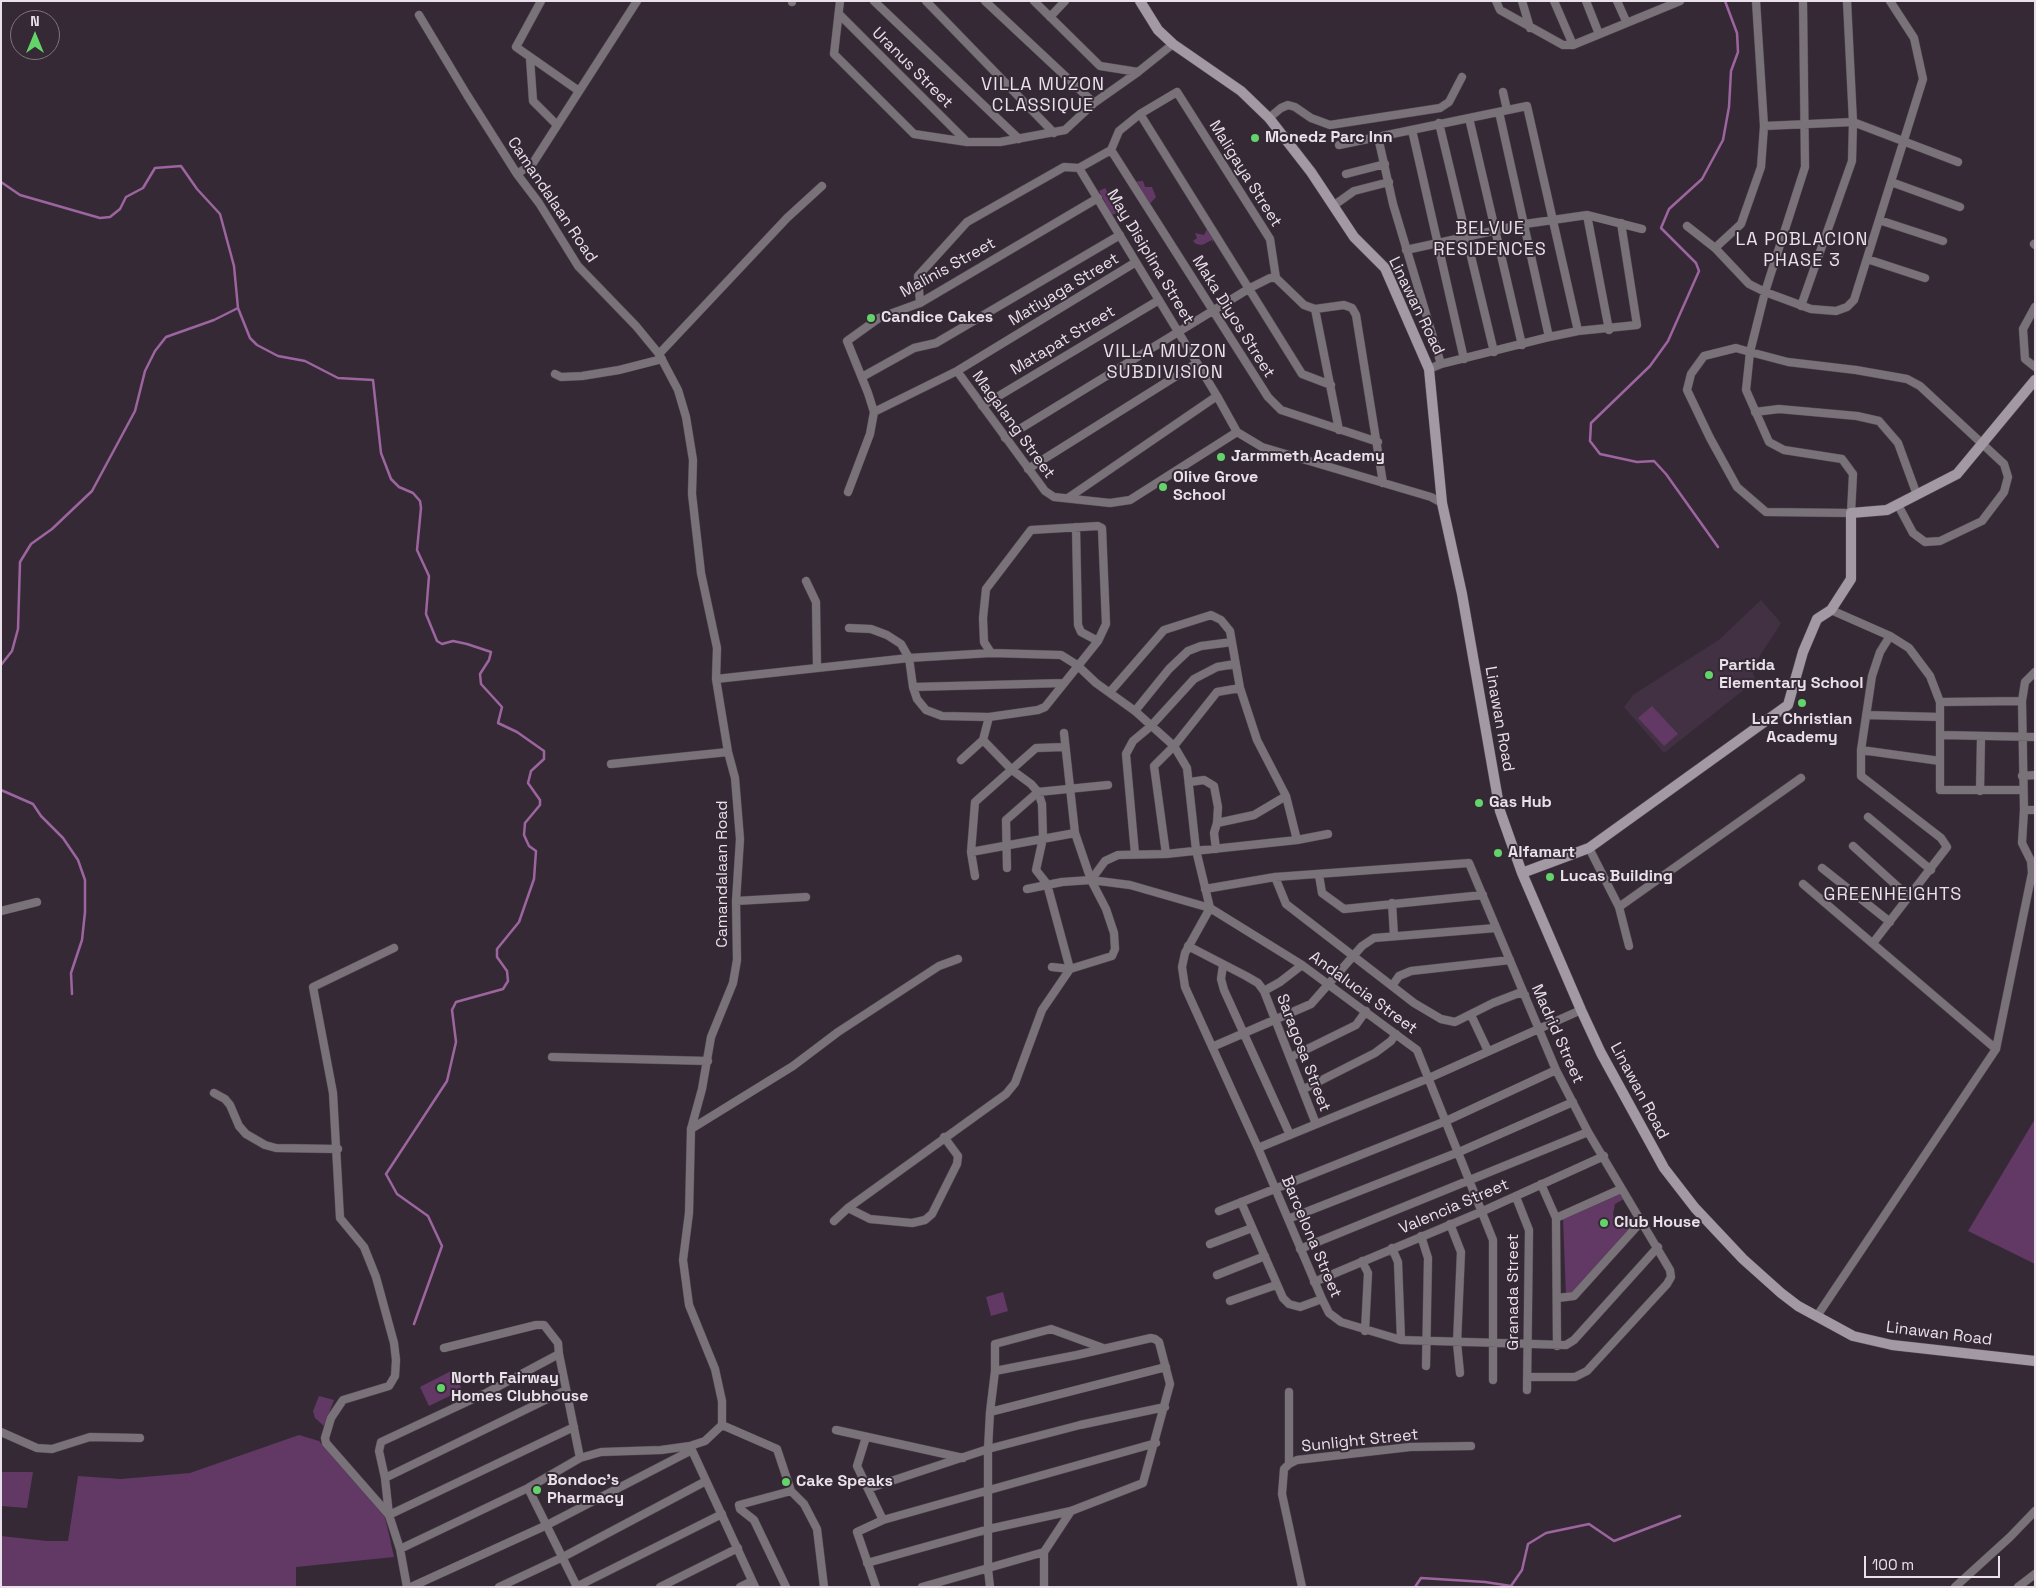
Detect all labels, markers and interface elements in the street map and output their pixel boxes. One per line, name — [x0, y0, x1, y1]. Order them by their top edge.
north arrow — [10, 10, 60, 60]
text: N — [30, 12, 40, 30]
street label: Uranus Street — [868, 24, 956, 112]
district label: VILLA MUZON CLASSIQUE — [980, 74, 1106, 116]
street label: Maligaya Street — [1204, 117, 1286, 231]
place label: Monedz Parc Inn — [1265, 128, 1393, 148]
marker: Monedz Parc Inn — [1249, 132, 1261, 144]
street label: Camandalaan Road — [503, 134, 601, 266]
street label: May Disiplina Street — [1102, 186, 1198, 328]
district label: BELVUE RESIDENCES — [1432, 218, 1548, 260]
district label: LA POBLACION PHASE 3 — [1734, 229, 1870, 272]
street label: Malinis Street — [897, 234, 999, 302]
street label: Matiyaga Street — [1005, 250, 1123, 330]
street label: Maka Diyos Street — [1188, 252, 1278, 382]
street label: Linawan Road — [1384, 254, 1448, 358]
street label: Matapat Street — [1007, 302, 1119, 380]
place label: Candice Cakes — [881, 308, 993, 328]
marker: Candice Cakes — [865, 312, 877, 324]
district label: VILLA MUZON SUBDIVISION — [1102, 341, 1228, 384]
street label: Magalang Street — [967, 367, 1059, 483]
place label: Jarmmeth Academy — [1231, 447, 1385, 467]
marker: Jarmmeth Academy — [1215, 451, 1227, 463]
place label: Olive Grove School — [1173, 468, 1258, 506]
marker: Olive Grove School — [1157, 481, 1169, 493]
place label: Partida Elementary School — [1719, 656, 1863, 694]
street label: Linawan Road — [1480, 665, 1518, 773]
marker: Partida Elementary School — [1703, 669, 1715, 681]
marker: Luz Christian Academy — [1796, 697, 1808, 709]
place label: Luz Christian Academy — [1752, 710, 1852, 748]
place label: Gas Hub — [1489, 793, 1552, 813]
marker: Gas Hub — [1473, 797, 1485, 809]
street label: Camandalaan Road — [713, 800, 733, 948]
place label: Alfamart — [1508, 843, 1575, 863]
marker: Alfamart — [1492, 847, 1504, 859]
place label: Lucas Building — [1560, 867, 1673, 887]
marker: Lucas Building — [1544, 871, 1556, 883]
district label: GREENHEIGHTS — [1822, 884, 1964, 906]
street label: Andalucia Street — [1305, 947, 1421, 1039]
street label: Madrid Street — [1527, 981, 1587, 1087]
street label: Saragosa Street — [1272, 991, 1334, 1115]
street label: Linawan Road — [1606, 1039, 1672, 1143]
street label: Barcelona Street — [1277, 1173, 1345, 1301]
street label: Valencia Street — [1396, 1175, 1512, 1239]
place label: Club House — [1614, 1213, 1700, 1233]
marker: Club House — [1598, 1217, 1610, 1229]
street label: Granada Street — [1504, 1234, 1524, 1350]
street label: Linawan Road — [1885, 1318, 1993, 1350]
place label: North Fairway Homes Clubhouse — [451, 1369, 588, 1407]
marker: North Fairway Homes Clubhouse — [435, 1382, 447, 1394]
street label: Sunlight Street — [1301, 1425, 1419, 1457]
place label: Bondoc's Pharmacy — [547, 1471, 624, 1509]
place label: Cake Speaks — [796, 1472, 893, 1492]
marker: Cake Speaks — [780, 1476, 792, 1488]
marker: Bondoc's Pharmacy — [531, 1484, 543, 1496]
scale bar — [1866, 1546, 2002, 1578]
text: 100 m — [1872, 1555, 1914, 1574]

